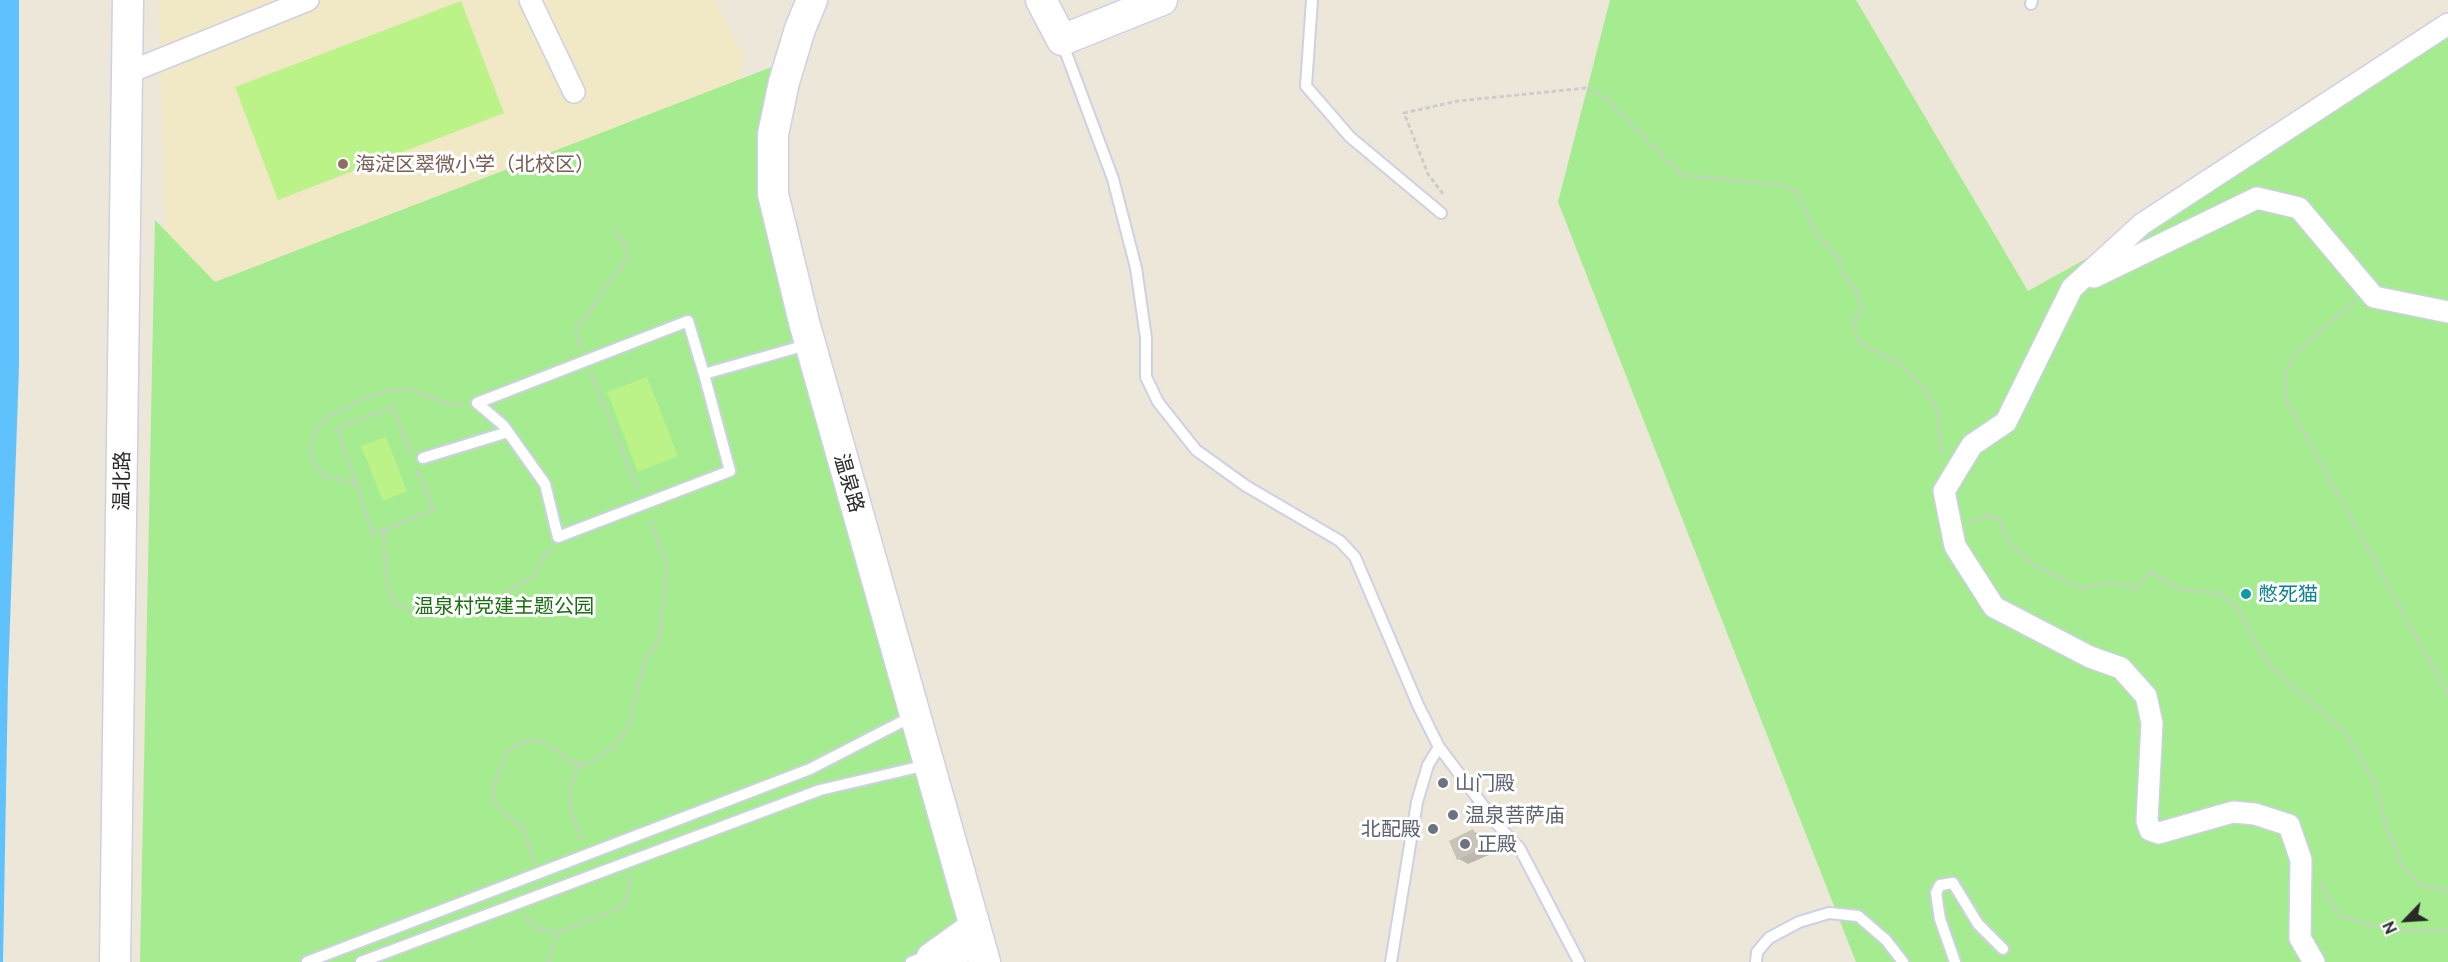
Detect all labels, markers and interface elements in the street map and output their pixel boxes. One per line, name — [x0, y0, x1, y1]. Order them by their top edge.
place label: 海淀区翠微小学（北校区） — [355, 152, 595, 176]
marker: 海淀区翠微小学（北校区） — [336, 157, 350, 171]
street label: 温北路 — [109, 451, 135, 511]
street label: 温泉路 — [829, 451, 869, 515]
place label: 憋死猫 — [2258, 582, 2318, 606]
marker: 憋死猫 — [2239, 587, 2253, 601]
park label: 温泉村党建主题公园 — [414, 594, 594, 618]
place label: 山门殿 — [1455, 771, 1515, 795]
marker: 山门殿 — [1436, 776, 1450, 790]
place label: 温泉菩萨庙 — [1465, 803, 1565, 827]
marker: 温泉菩萨庙 — [1446, 808, 1460, 822]
place label: 北配殿 — [1361, 817, 1421, 841]
marker: 北配殿 — [1426, 822, 1440, 836]
place label: 正殿 — [1477, 832, 1517, 856]
marker: 正殿 — [1458, 837, 1472, 851]
north arrow — [2376, 890, 2436, 950]
text: N — [2379, 918, 2400, 937]

